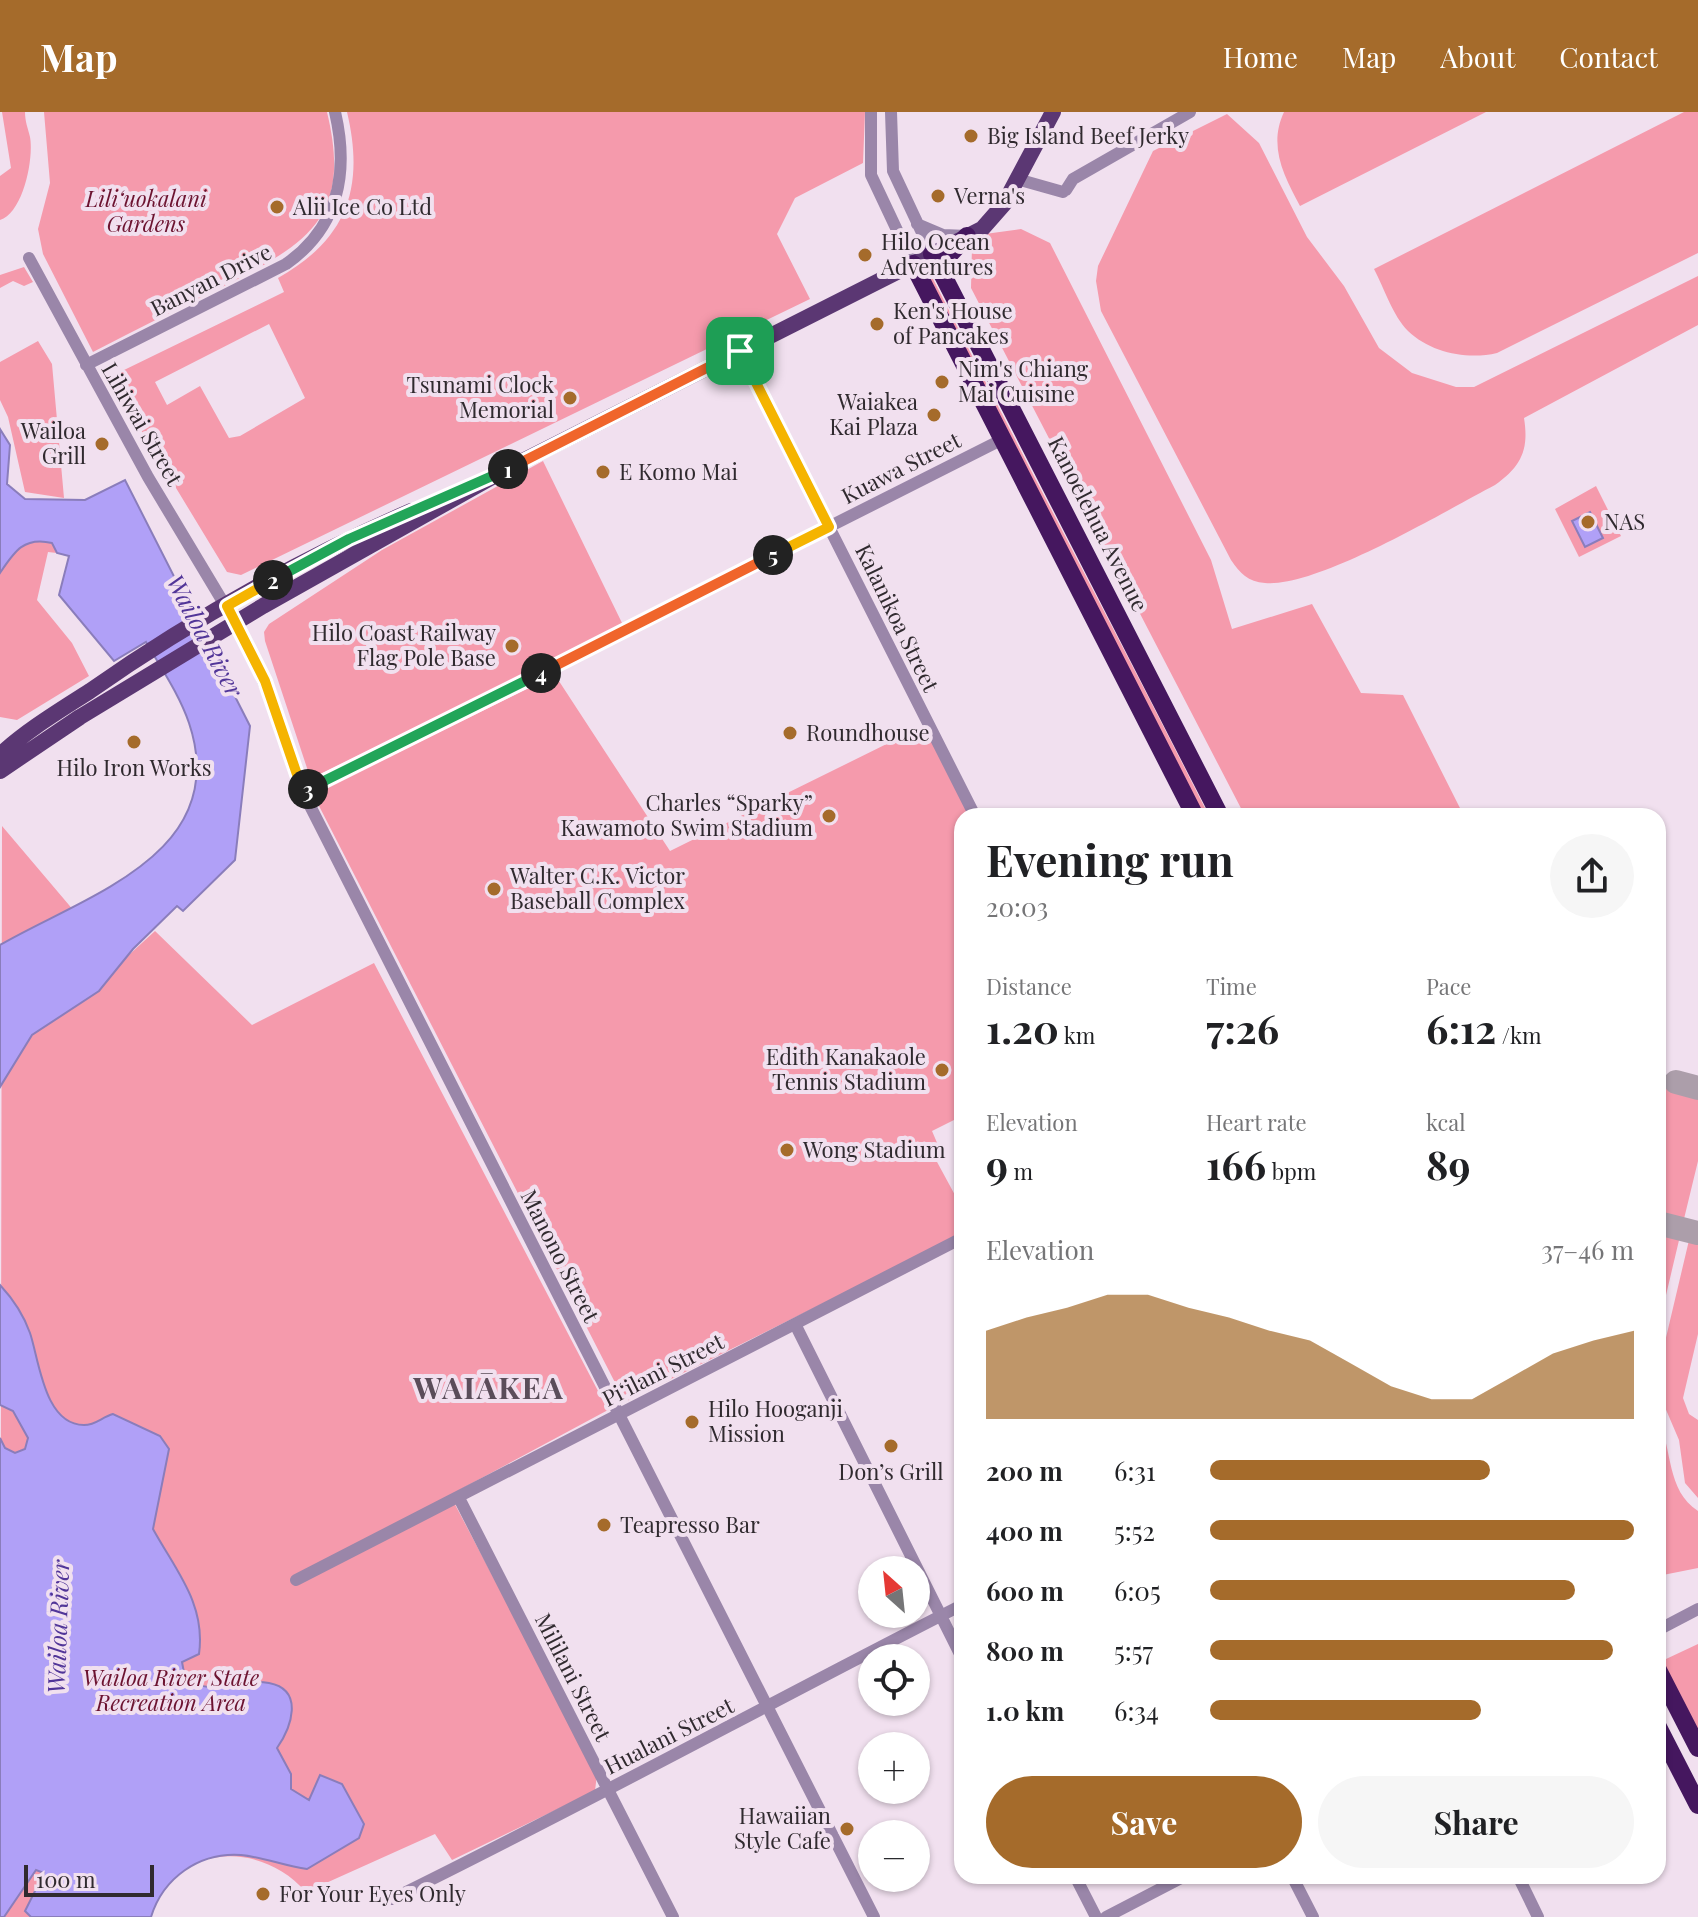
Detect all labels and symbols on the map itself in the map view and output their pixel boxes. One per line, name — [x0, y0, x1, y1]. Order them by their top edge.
place label: Big Island Beef Jerky — [987, 120, 1189, 150]
marker: Big Island Beef Jerky — [962, 127, 980, 145]
place label: Verna's — [953, 180, 1025, 210]
park label: Liliʻuokalani Gardens — [84, 183, 207, 238]
marker: Verna's — [929, 187, 947, 205]
place label: Alii Ice Co Ltd — [292, 191, 432, 221]
marker: Alii Ice Co Ltd — [268, 198, 286, 216]
place label: Hilo Ocean Adventures — [880, 226, 993, 281]
street label: Banyan Drive — [145, 236, 276, 322]
marker: Hilo Ocean Adventures — [856, 246, 874, 264]
place label: Ken's House of Pancakes — [893, 295, 1013, 350]
marker: Ken's House of Pancakes — [868, 315, 886, 333]
pin — [706, 317, 774, 385]
place label: Nim's Chiang Mai Cuisine — [958, 353, 1089, 408]
street label: Lihiwai Street — [95, 356, 191, 492]
place label: Tsunami Clock Memorial — [406, 369, 554, 424]
marker: Nim's Chiang Mai Cuisine — [933, 373, 951, 391]
place label: Waiakea Kai Plaza — [829, 386, 918, 441]
marker: Tsunami Clock Memorial — [561, 389, 579, 407]
marker: Waiakea Kai Plaza — [925, 406, 943, 424]
place label: Wailoa Grill — [20, 415, 86, 470]
street label: Kuawa Street — [836, 424, 966, 510]
street label: Kanoelehua Avenue — [1042, 431, 1156, 616]
marker: Wailoa Grill — [93, 435, 111, 453]
pin: 1 — [488, 449, 528, 489]
place label: E Komo Mai — [619, 456, 738, 486]
marker: E Komo Mai — [594, 463, 612, 481]
place label: NAS — [1604, 506, 1645, 536]
marker: NAS — [1579, 513, 1597, 531]
pin: 5 — [753, 535, 793, 575]
street label: Kalanikoa Street — [849, 539, 947, 698]
pin: 2 — [253, 560, 293, 600]
water label: Wailoa River — [160, 568, 252, 702]
place label: Hilo Coast Railway Flag Pole Base — [312, 617, 496, 672]
marker: Hilo Coast Railway Flag Pole Base — [503, 637, 521, 655]
pin: 4 — [521, 653, 561, 693]
place label: Roundhouse — [806, 717, 930, 747]
marker: Roundhouse — [781, 724, 799, 742]
marker: Hilo Iron Works — [125, 733, 143, 751]
place label: Hilo Iron Works — [56, 752, 212, 782]
pin: 3 — [288, 769, 328, 809]
place label: Charles “Sparky” Kawamoto Swim Stadium — [561, 787, 813, 842]
marker: Charles “Sparky” Kawamoto Swim Stadium — [820, 807, 838, 825]
place label: Walter C.K. Victor Baseball Complex — [509, 860, 685, 915]
marker: Walter C.K. Victor Baseball Complex — [485, 880, 503, 898]
place label: Edith Kanakaole Tennis Stadium — [766, 1041, 926, 1096]
marker: Edith Kanakaole Tennis Stadium — [933, 1061, 951, 1079]
place label: Wong Stadium — [802, 1134, 946, 1164]
marker: Wong Stadium — [778, 1141, 796, 1159]
street label: Manono Street — [515, 1184, 608, 1328]
street label: Pi‘ilani Street — [597, 1325, 730, 1413]
district label: WAIĀKEA — [412, 1367, 565, 1407]
place label: Hilo Hooganji Mission — [708, 1393, 843, 1448]
marker: Hilo Hooganji Mission — [683, 1413, 701, 1431]
marker: Don’s Grill — [882, 1437, 900, 1455]
place label: Don’s Grill — [838, 1456, 944, 1486]
place label: Teapresso Bar — [620, 1509, 760, 1539]
marker: Teapresso Bar — [595, 1516, 613, 1534]
north arrow — [858, 1556, 930, 1628]
water label: Wailoa River — [39, 1559, 75, 1695]
street label: Mililani Street — [529, 1607, 620, 1747]
park label: Wailoa River State Recreation Area — [83, 1662, 260, 1717]
street label: Hualani Street — [599, 1689, 739, 1781]
place label: Hawaiian Style Cafe — [734, 1800, 831, 1855]
marker: Hawaiian Style Cafe — [838, 1820, 856, 1838]
scale bar — [24, 1861, 154, 1897]
place label: For Your Eyes Only — [279, 1878, 466, 1908]
marker: For Your Eyes Only — [254, 1885, 272, 1903]

